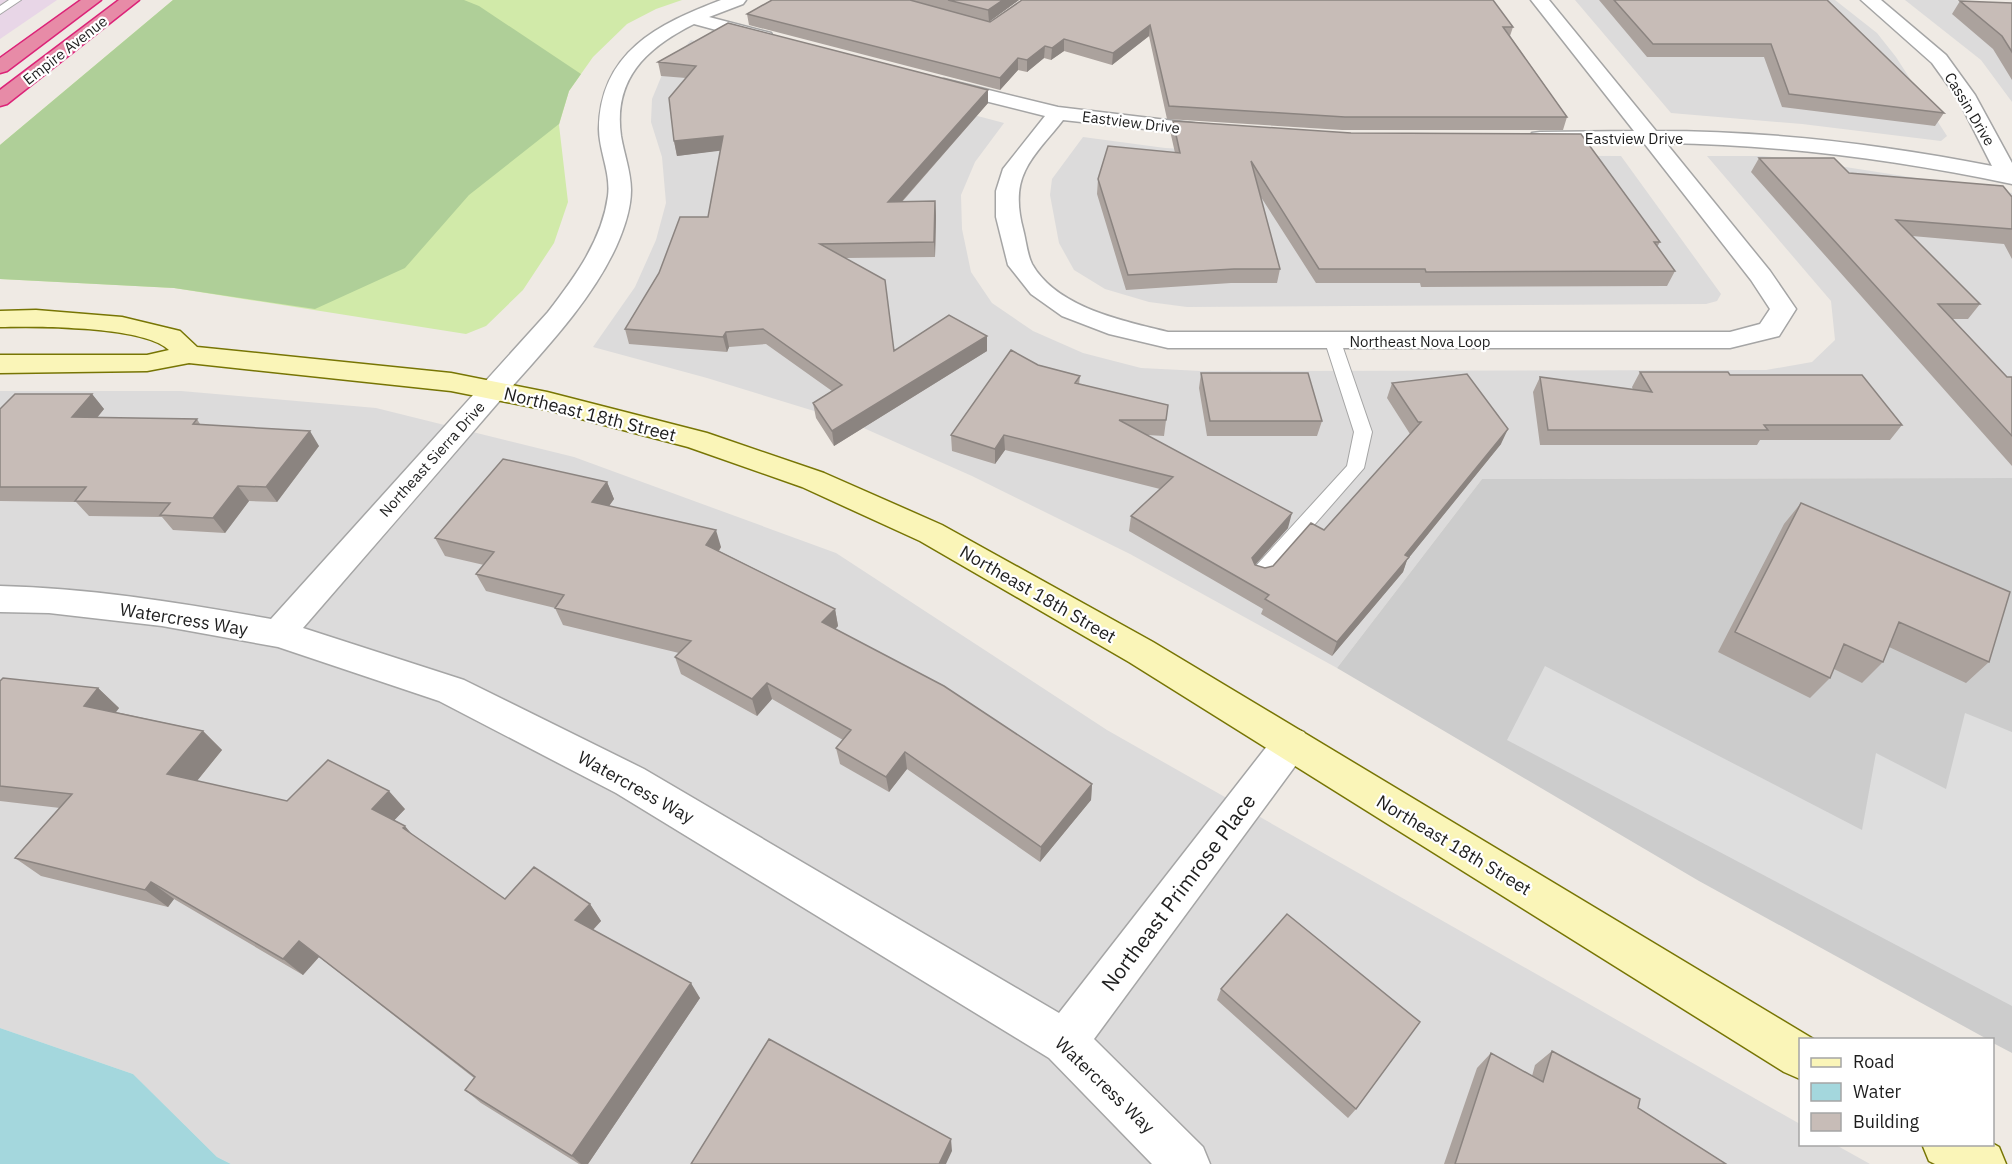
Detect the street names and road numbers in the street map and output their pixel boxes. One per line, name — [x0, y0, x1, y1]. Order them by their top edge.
street label: Empire Avenue — [19, 11, 111, 89]
street label: Cassin Drive — [1941, 69, 1999, 149]
street label: Eastview Drive — [1081, 107, 1181, 137]
street label: Eastview Drive — [1585, 129, 1683, 148]
street label: Northeast Nova Loop — [1349, 332, 1491, 351]
street label: Northeast 18th Street — [502, 381, 678, 447]
street label: Northeast Sierra Drive — [375, 397, 489, 521]
street label: Northeast 18th Street — [956, 540, 1120, 648]
street label: Watercress Way — [118, 598, 250, 640]
street label: Watercress Way — [574, 746, 698, 828]
street label: Northeast Primrose Place — [1094, 788, 1262, 996]
street label: Northeast 18th Street — [1372, 790, 1536, 900]
street label: Watercress Way — [1050, 1032, 1160, 1138]

